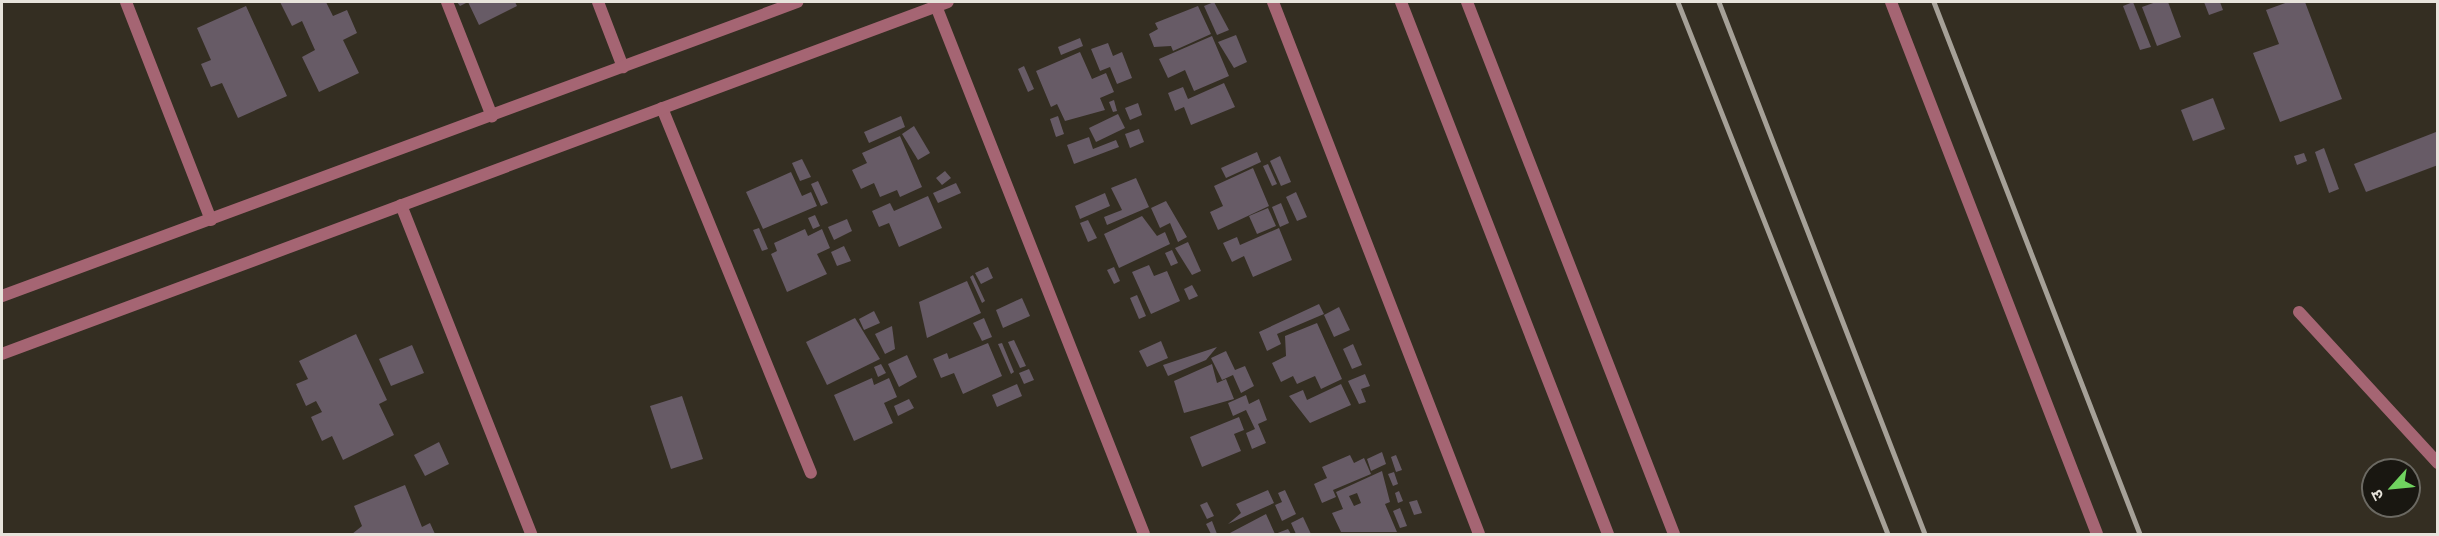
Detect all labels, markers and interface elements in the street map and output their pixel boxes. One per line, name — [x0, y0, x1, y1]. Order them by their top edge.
north arrow — [2361, 458, 2421, 518]
text: उ — [2366, 487, 2387, 504]

